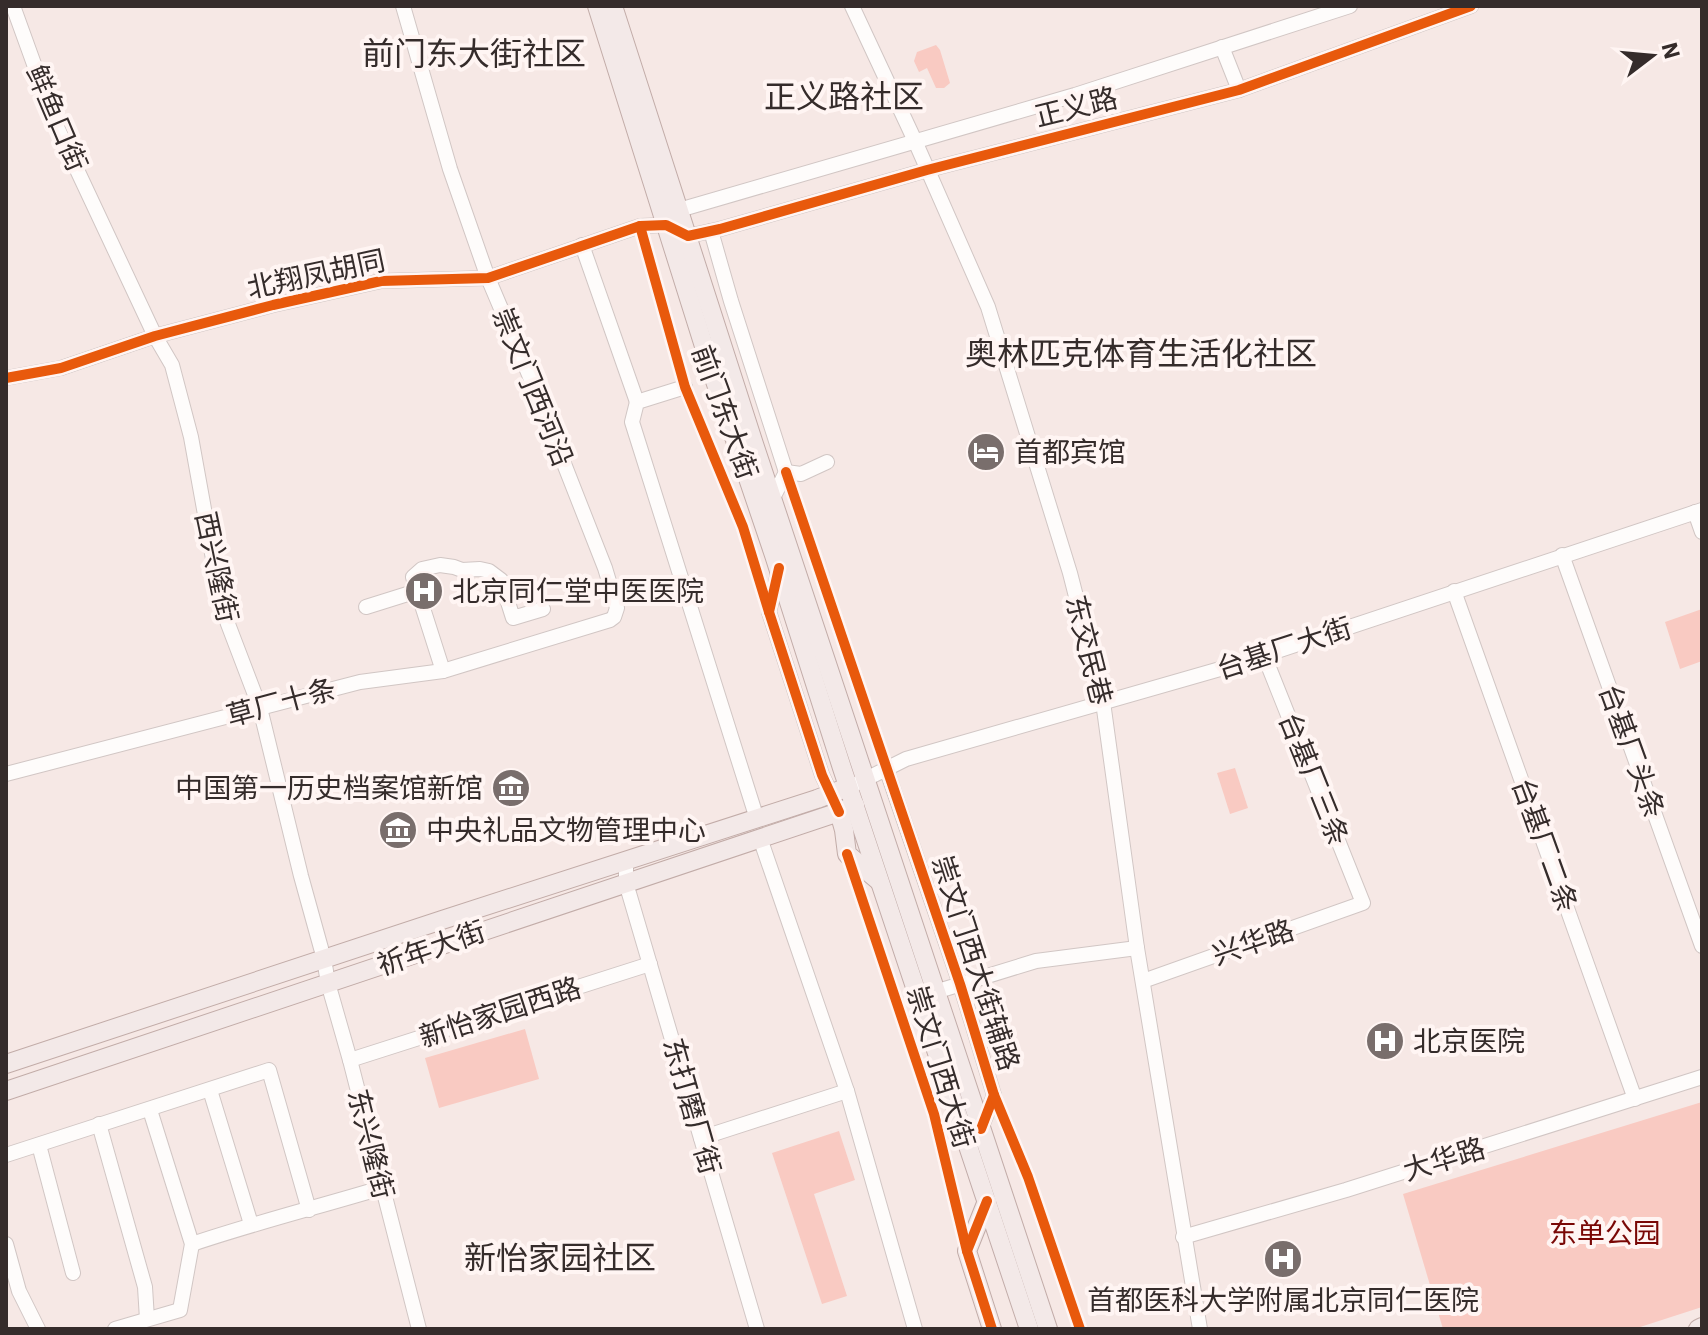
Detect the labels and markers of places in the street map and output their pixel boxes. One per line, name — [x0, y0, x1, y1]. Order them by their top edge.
hotel icon: 首都宾馆 — [965, 431, 1007, 473]
place label: 首都宾馆 — [1014, 433, 1126, 470]
hospital icon: 北京同仁堂中医医院 — [403, 570, 445, 612]
place label: 北京同仁堂中医医院 — [452, 572, 704, 609]
museum icon: 中国第一历史档案馆新馆 — [490, 767, 532, 809]
place label: 中国第一历史档案馆新馆 — [175, 769, 483, 806]
museum icon: 中央礼品文物管理中心 — [377, 809, 419, 851]
place label: 中央礼品文物管理中心 — [426, 811, 706, 848]
hospital icon: 北京医院 — [1364, 1020, 1406, 1062]
place label: 北京医院 — [1413, 1022, 1525, 1059]
hospital icon: 首都医科大学附属北京同仁医院 — [1262, 1238, 1304, 1280]
place label: 首都医科大学附属北京同仁医院 — [1087, 1281, 1479, 1318]

